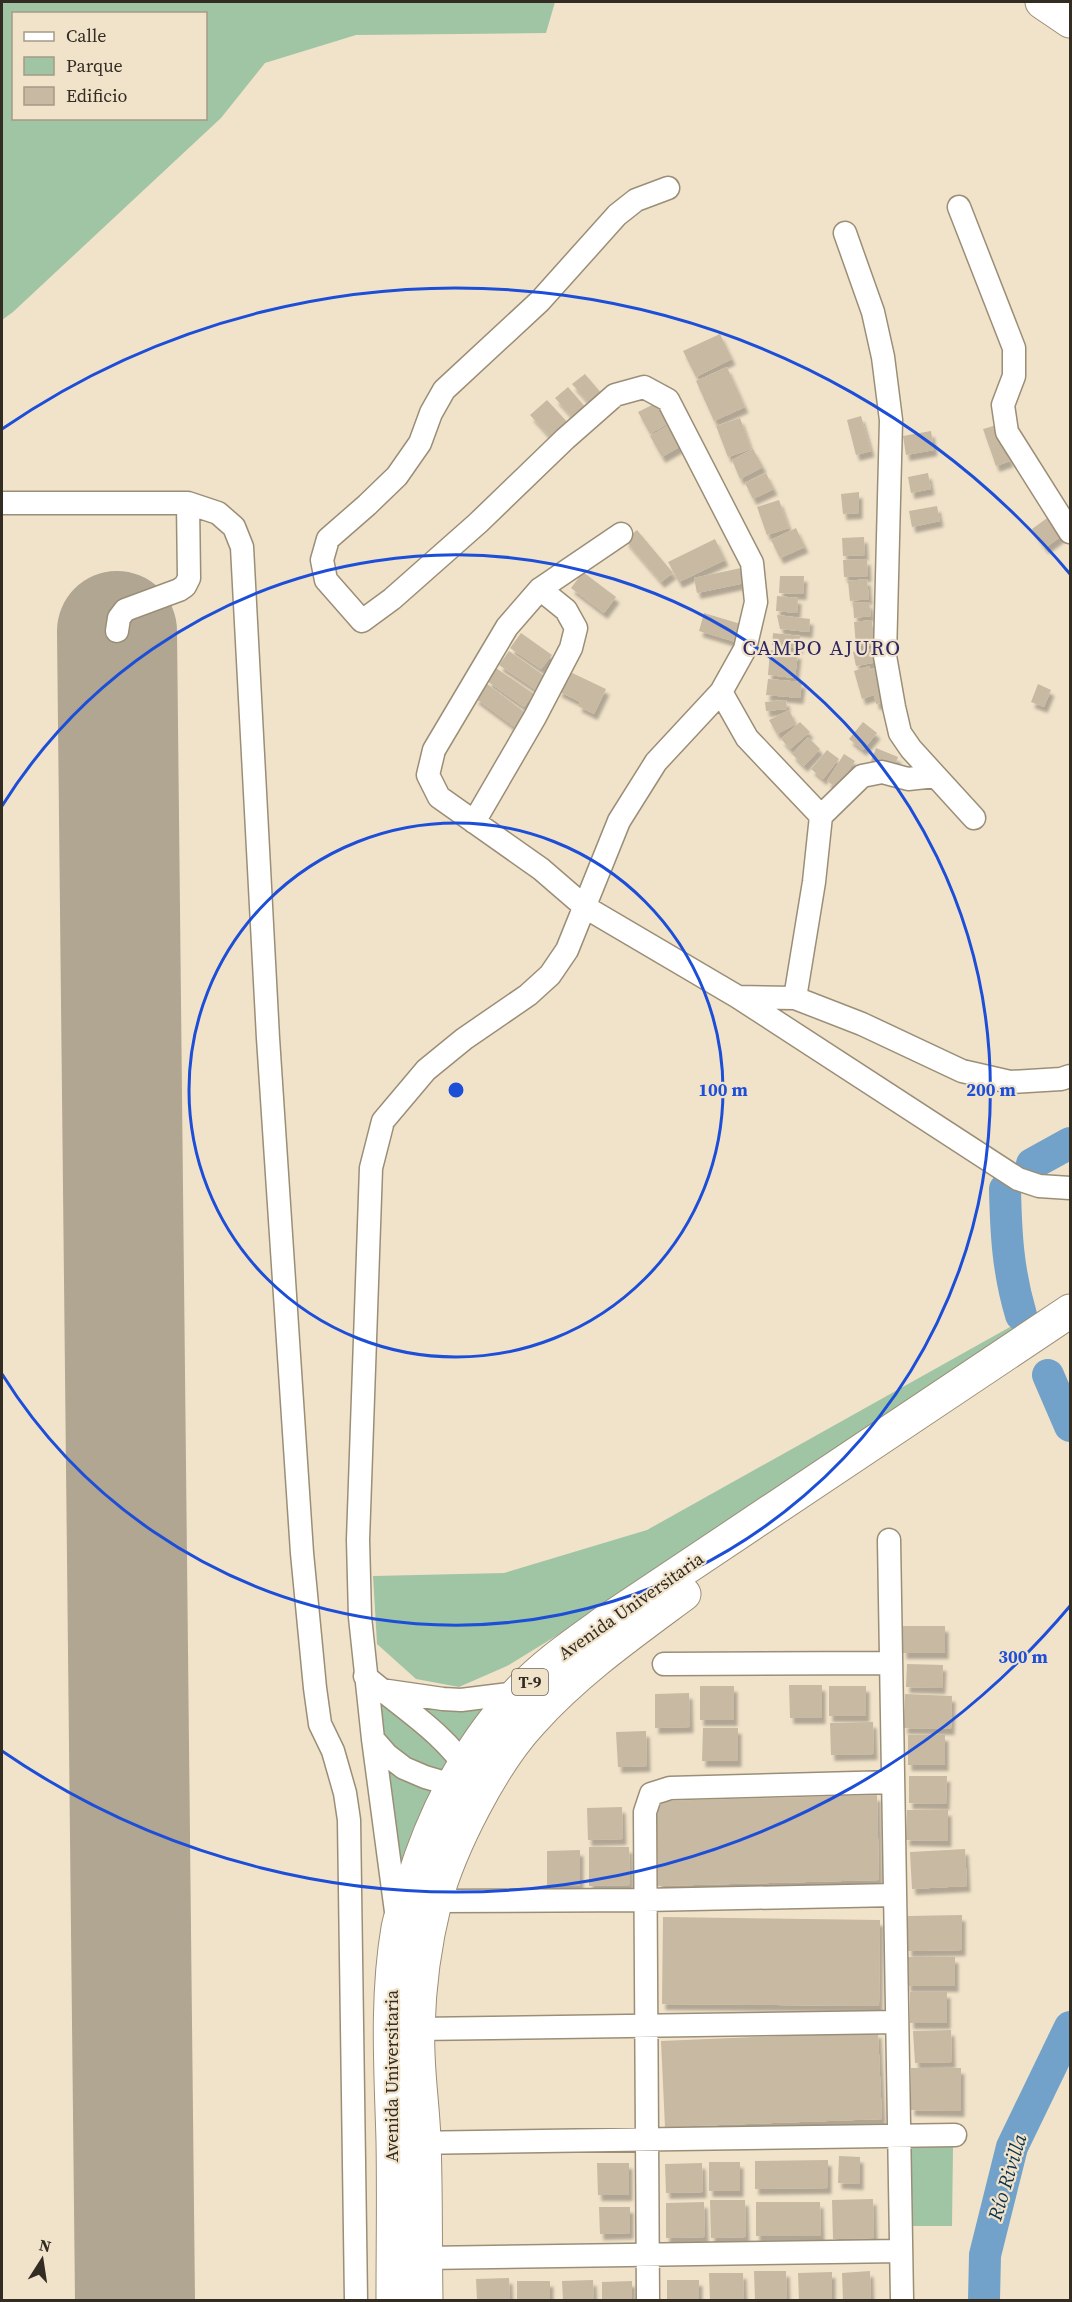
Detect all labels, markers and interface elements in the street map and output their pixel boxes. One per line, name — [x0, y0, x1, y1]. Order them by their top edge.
legend — [12, 12, 207, 120]
text: Calle — [66, 23, 106, 48]
text: Parque — [66, 53, 123, 78]
text: Edificio — [66, 83, 127, 108]
district label: CAMPO AJURO — [743, 633, 901, 662]
text: 100 m — [698, 1077, 748, 1102]
text: 200 m — [966, 1077, 1016, 1102]
centre of rings — [446, 1080, 466, 1100]
street label: Avenida Universitaria — [553, 1545, 709, 1665]
text: 300 m — [998, 1644, 1048, 1669]
road number: T-9 — [512, 1669, 548, 1695]
street label: Avenida Universitaria — [379, 1989, 404, 2162]
water label: Río Rivilla — [980, 2130, 1034, 2225]
north arrow — [12, 2230, 72, 2290]
text: N — [37, 2233, 53, 2257]

